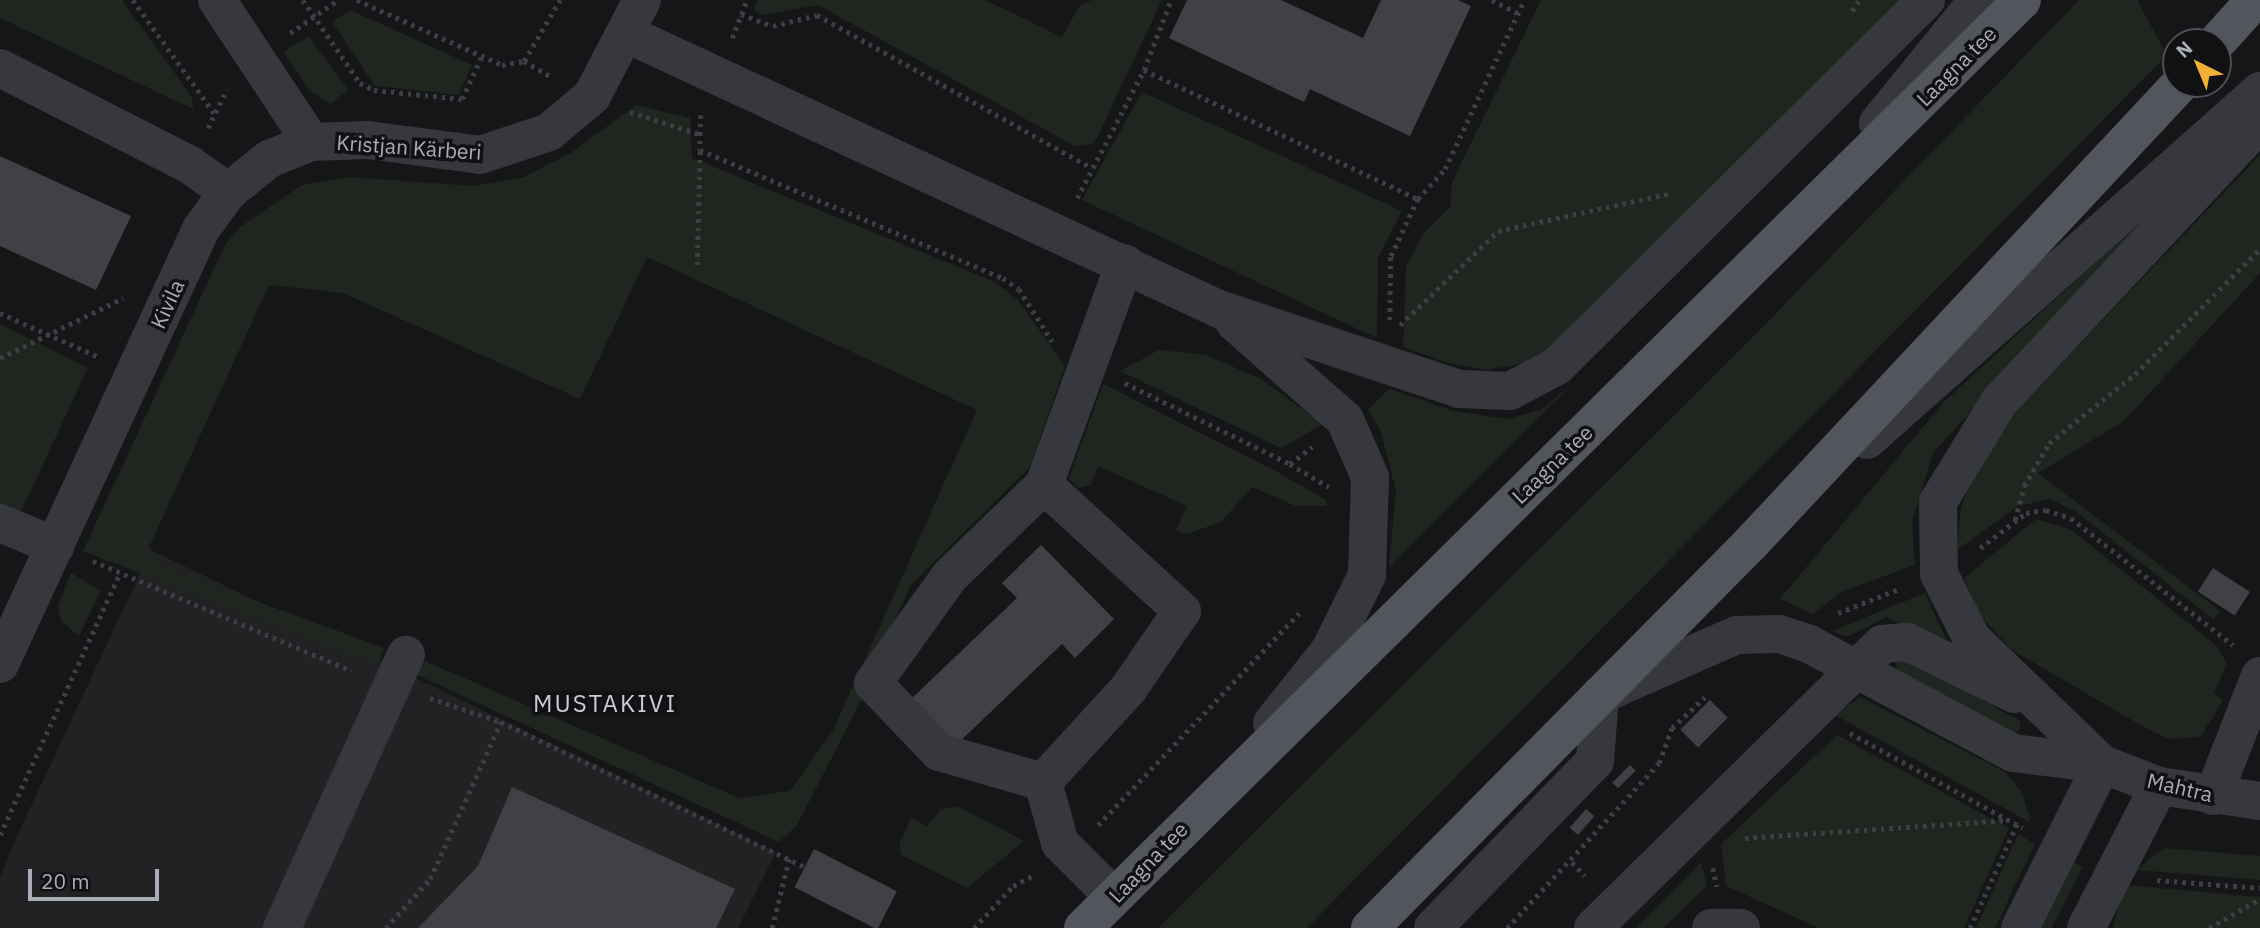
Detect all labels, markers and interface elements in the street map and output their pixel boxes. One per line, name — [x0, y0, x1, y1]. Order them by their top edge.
street label: Laagna tee — [1911, 21, 2001, 111]
north arrow — [2162, 28, 2232, 98]
text: N — [2171, 36, 2197, 63]
street label: Kristjan Kärberi — [336, 129, 482, 165]
street label: Kivila — [145, 276, 189, 332]
street label: Laagna tee — [1506, 419, 1598, 509]
district label: MUSTAKIVI — [534, 690, 676, 718]
street label: Mahtra — [2145, 767, 2215, 807]
street label: Laagna tee — [1103, 816, 1193, 908]
scale bar — [32, 855, 163, 899]
text: 20 m — [41, 867, 90, 895]

